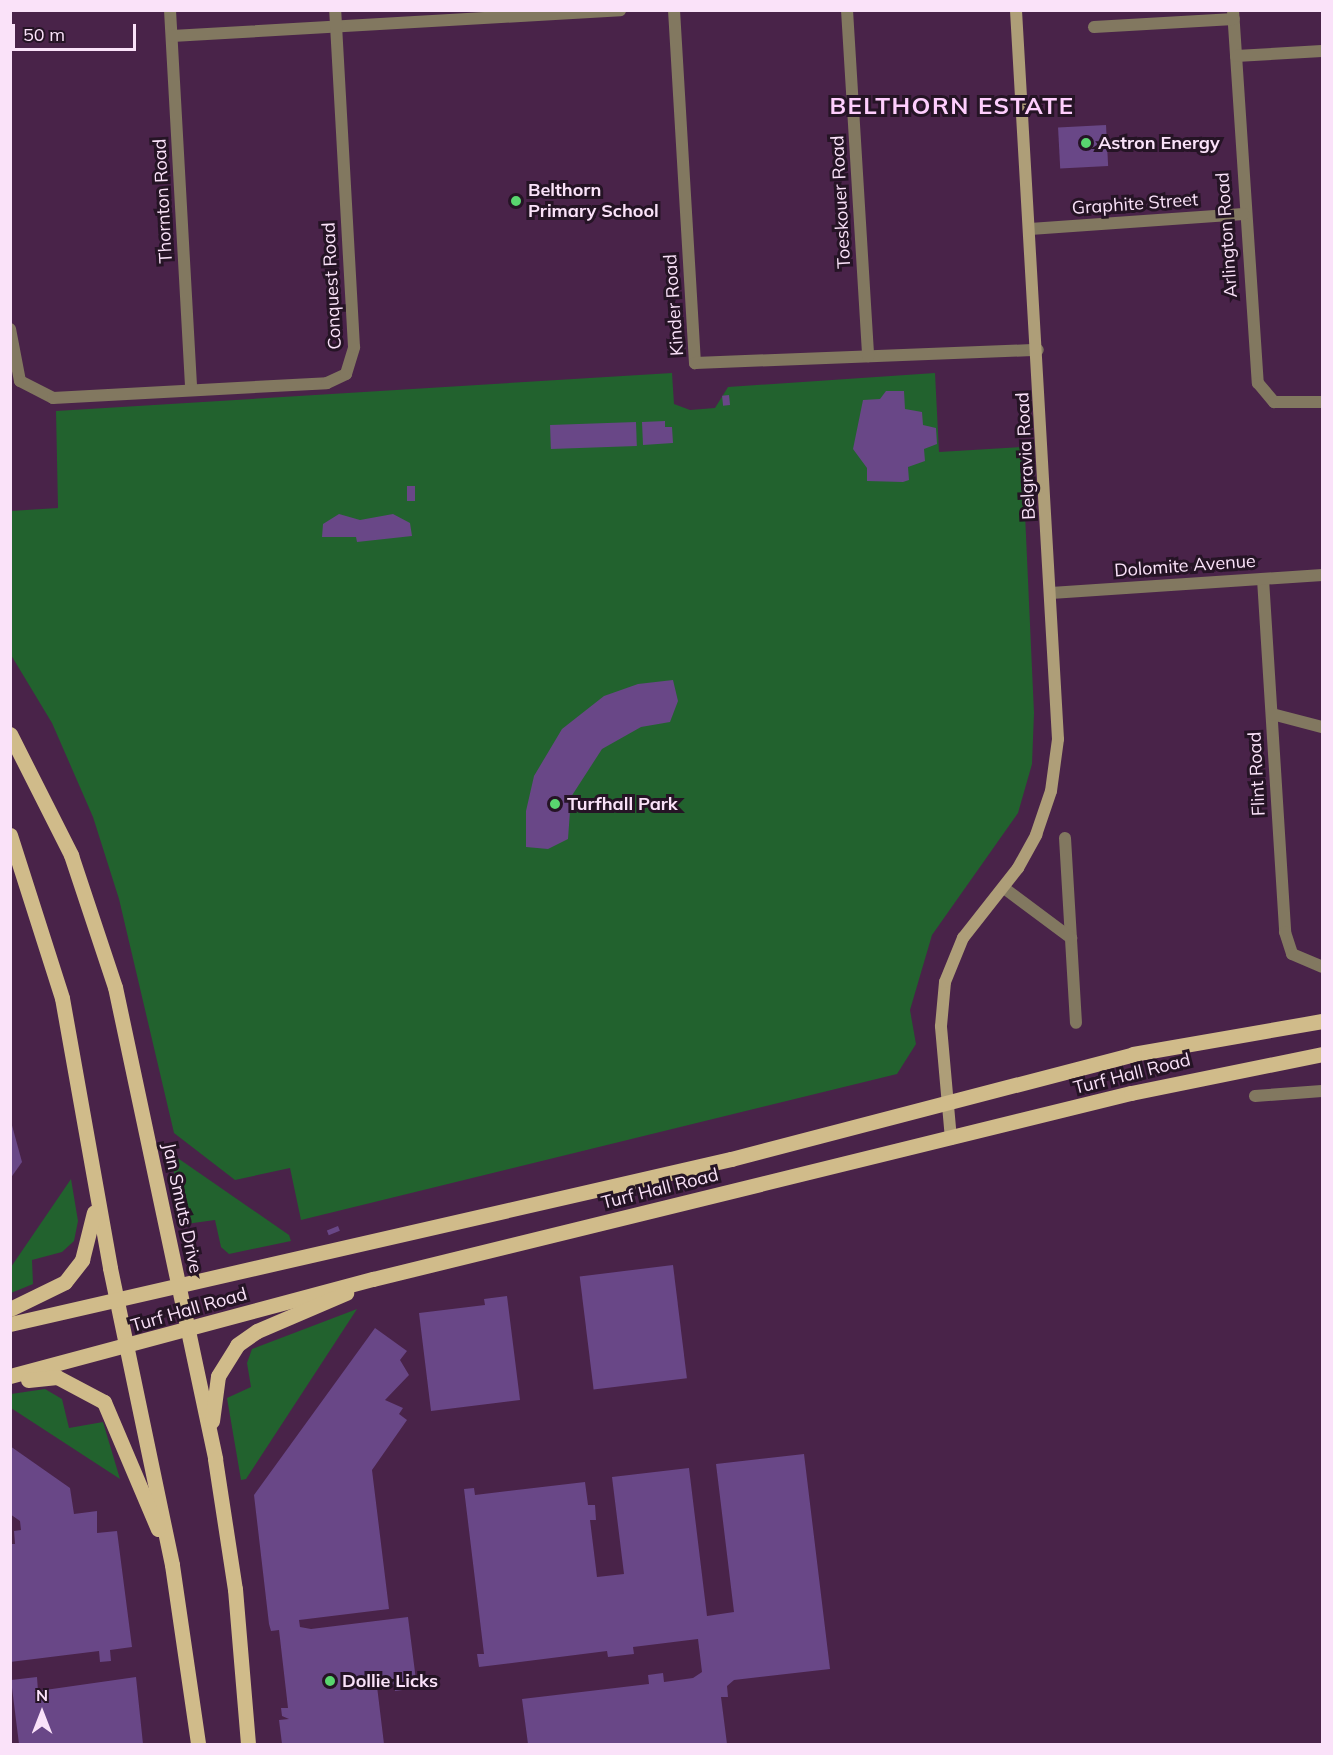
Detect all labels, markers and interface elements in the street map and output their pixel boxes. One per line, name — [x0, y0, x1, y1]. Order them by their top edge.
scale bar — [15, 12, 140, 50]
text: 50 m — [23, 23, 65, 46]
district label: BELTHORN ESTATE — [830, 92, 1074, 120]
place label: Astron Energy — [1098, 132, 1220, 154]
street label: Toeskouer Road — [827, 135, 855, 269]
marker: Astron Energy — [1079, 136, 1093, 150]
street label: Thornton Road — [149, 138, 177, 264]
street label: Arlington Road — [1212, 172, 1242, 298]
place label: Belthorn Primary School — [528, 180, 659, 222]
street label: Graphite Street — [1071, 189, 1199, 219]
marker: Belthorn Primary School — [509, 194, 523, 208]
street label: Conquest Road — [318, 222, 346, 350]
street label: Kinder Road — [660, 253, 688, 357]
street label: Belgravia Road — [1012, 392, 1040, 520]
street label: Dolomite Avenue — [1114, 550, 1256, 582]
street label: Flint Road — [1244, 731, 1270, 817]
place label: Turfhall Park — [567, 793, 678, 815]
marker: Turfhall Park — [548, 797, 562, 811]
street label: Turf Hall Road — [1071, 1049, 1193, 1099]
street label: Jan Smuts Drive — [158, 1141, 206, 1275]
street label: Turf Hall Road — [599, 1164, 721, 1214]
street label: Turf Hall Road — [128, 1283, 250, 1337]
place label: Dollie Licks — [342, 1670, 438, 1692]
marker: Dollie Licks — [323, 1674, 337, 1688]
north arrow — [12, 1683, 72, 1743]
text: N — [36, 1685, 48, 1705]

